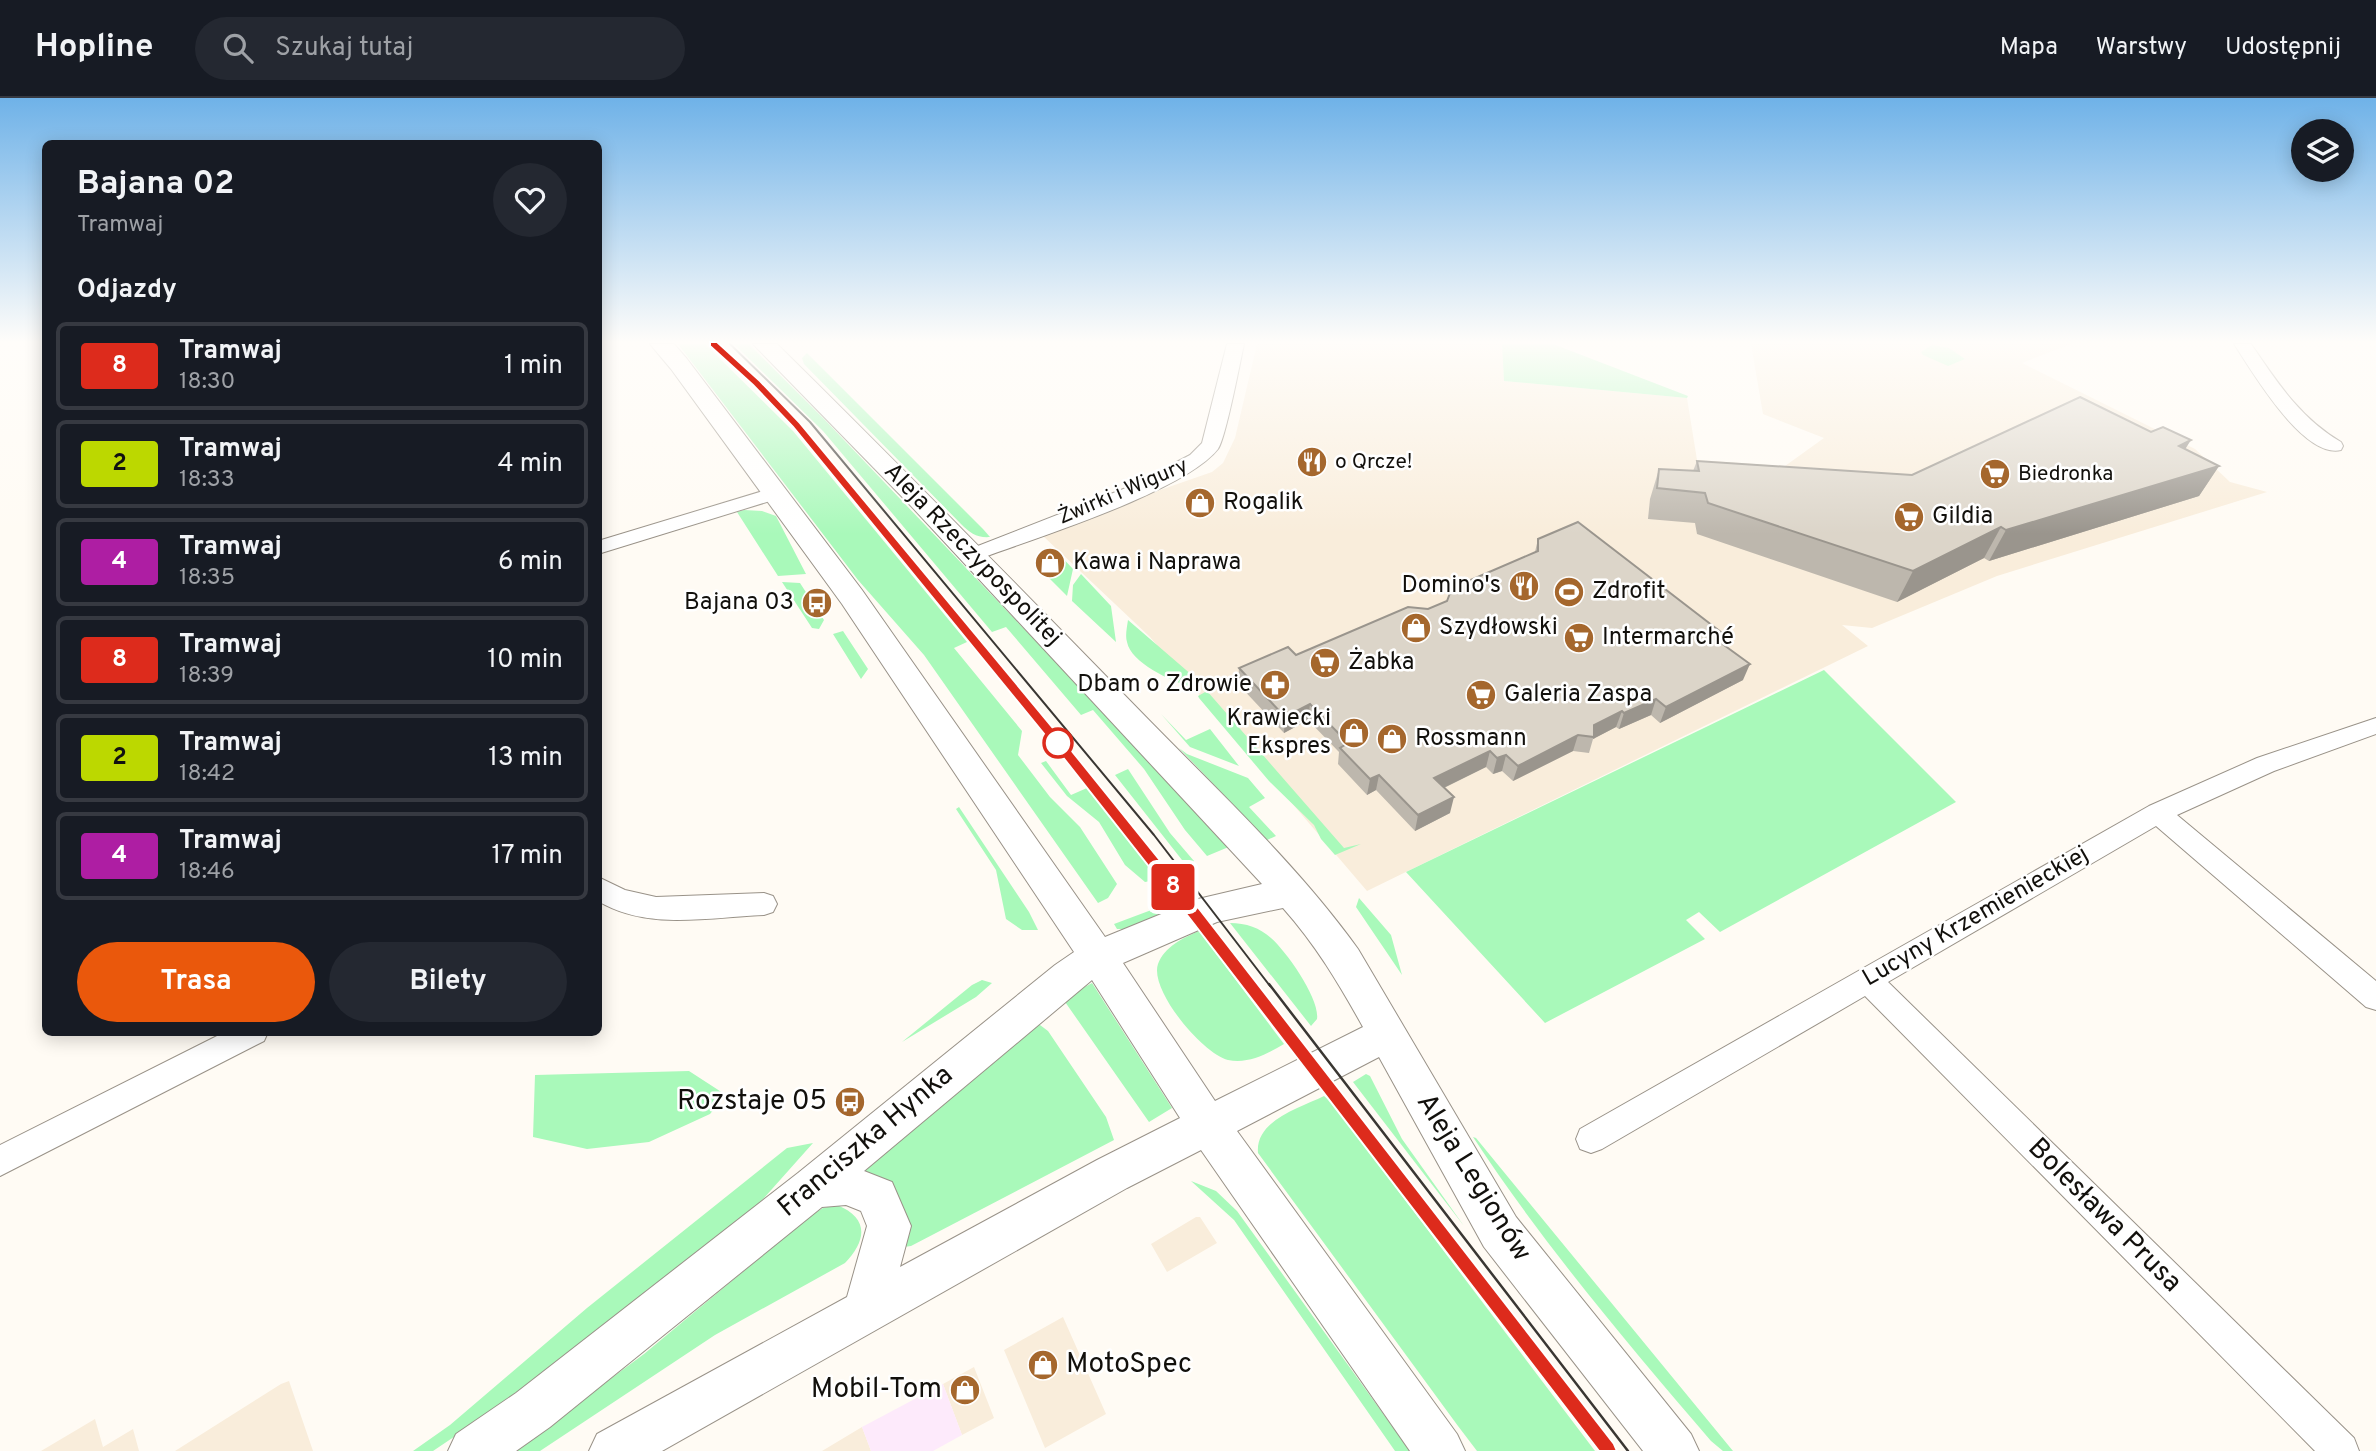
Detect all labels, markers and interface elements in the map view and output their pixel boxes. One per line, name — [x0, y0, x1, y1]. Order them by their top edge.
search box — [195, 17, 685, 80]
text: Hopline — [35, 27, 153, 69]
icon: search — [219, 29, 257, 67]
text: Szukaj tutaj — [275, 32, 413, 65]
text: Mapa — [2000, 33, 2058, 63]
text: Warstwy — [2096, 33, 2187, 63]
text: Udostępnij — [2225, 33, 2341, 63]
map controls — [2291, 119, 2354, 182]
button: layers — [2291, 119, 2354, 182]
button: heart — [493, 163, 567, 237]
text: Bajana 02 — [77, 164, 234, 206]
text: Tramwaj — [77, 211, 163, 240]
text: Odjazdy — [77, 274, 177, 307]
text: Tramwaj — [179, 335, 282, 368]
text: 1 min — [504, 350, 563, 383]
text: 8 — [112, 351, 127, 381]
text: 18:30 — [179, 368, 235, 397]
text: Tramwaj — [179, 433, 282, 466]
restaurant icon: o Qrcze! — [1295, 445, 1329, 479]
text: 4 min — [497, 448, 563, 481]
text: 2 — [112, 449, 127, 479]
place label: o Qrcze! — [1335, 449, 1412, 476]
street label: Żwirki i Wigury — [1054, 453, 1192, 531]
street label: Aleja Rzeczypospolitej — [877, 457, 1067, 653]
supermarket icon: Biedronka — [1978, 457, 2012, 491]
place label: Biedronka — [2018, 461, 2113, 488]
text: 18:33 — [179, 466, 235, 495]
shop icon: Rogalik — [1183, 486, 1217, 520]
place label: Rogalik — [1223, 488, 1304, 518]
supermarket icon: Gildia — [1892, 500, 1926, 534]
place label: Gildia — [1932, 502, 1993, 532]
text: Tramwaj — [179, 531, 282, 564]
text: 6 min — [498, 546, 563, 579]
shop icon: Kawa i Naprawa — [1033, 546, 1067, 580]
text: 4 — [112, 547, 127, 577]
place label: Kawa i Naprawa — [1073, 548, 1241, 578]
text: 18:35 — [179, 564, 235, 593]
restaurant icon: Domino's — [1507, 569, 1541, 603]
place label: Domino's — [1402, 571, 1501, 601]
sports icon: Zdrofit — [1552, 575, 1586, 609]
place label: Zdrofit — [1592, 577, 1666, 607]
bus stop icon: Bajana 03 — [800, 586, 834, 620]
place label: Bajana 03 — [684, 588, 794, 618]
shop icon: Szydłowski — [1399, 611, 1433, 645]
place label: Szydłowski — [1439, 613, 1558, 643]
supermarket icon: Intermarché — [1562, 621, 1596, 655]
place label: Intermarché — [1602, 623, 1734, 653]
text: Tramwaj — [179, 629, 282, 662]
text: 10 min — [487, 644, 563, 677]
text: 8 — [112, 645, 127, 675]
supermarket icon: Żabka — [1308, 646, 1342, 680]
place label: Żabka — [1348, 647, 1414, 678]
text: 18:39 — [179, 662, 234, 691]
pharmacy icon: Dbam o Zdrowie — [1258, 668, 1292, 702]
place label: Dbam o Zdrowie — [1077, 670, 1252, 700]
supermarket icon: Galeria Zaspa — [1464, 678, 1498, 712]
place label: Galeria Zaspa — [1504, 680, 1652, 710]
place label: Krawiecki Ekspres — [1226, 704, 1331, 762]
shop icon: Krawiecki Ekspres — [1337, 716, 1371, 750]
shop icon: Rossmann — [1375, 722, 1409, 756]
place label: Rossmann — [1415, 724, 1527, 754]
text: Tramwaj — [179, 727, 282, 760]
unlabelled marker — [1043, 728, 1073, 758]
text: 13 min — [488, 742, 563, 775]
text: 2 — [112, 743, 127, 773]
text: 18:42 — [179, 760, 235, 789]
text: Tramwaj — [179, 825, 282, 858]
text: 17 min — [491, 840, 563, 873]
street label: Lucyny Krzemienieckiej — [1858, 840, 2094, 994]
text: 4 — [112, 841, 127, 871]
text: 18:46 — [179, 858, 235, 887]
line badge: 8 — [1150, 864, 1196, 910]
text: 8 — [1165, 872, 1181, 902]
button: Trasa — [77, 942, 315, 1022]
button: Bilety — [329, 942, 567, 1022]
street label: Franciszka Hynka — [771, 1058, 961, 1226]
place label: Rozstaje 05 — [677, 1084, 827, 1120]
bus stop icon: Rozstaje 05 — [833, 1085, 867, 1119]
street label: Aleja Legionów — [1407, 1087, 1539, 1269]
street label: Bolesława Prusa — [2019, 1131, 2189, 1301]
place label: MotoSpec — [1066, 1347, 1192, 1383]
shop icon: MotoSpec — [1026, 1348, 1060, 1382]
place label: Mobil-Tom — [811, 1372, 942, 1408]
shop icon: Mobil-Tom — [948, 1373, 982, 1407]

